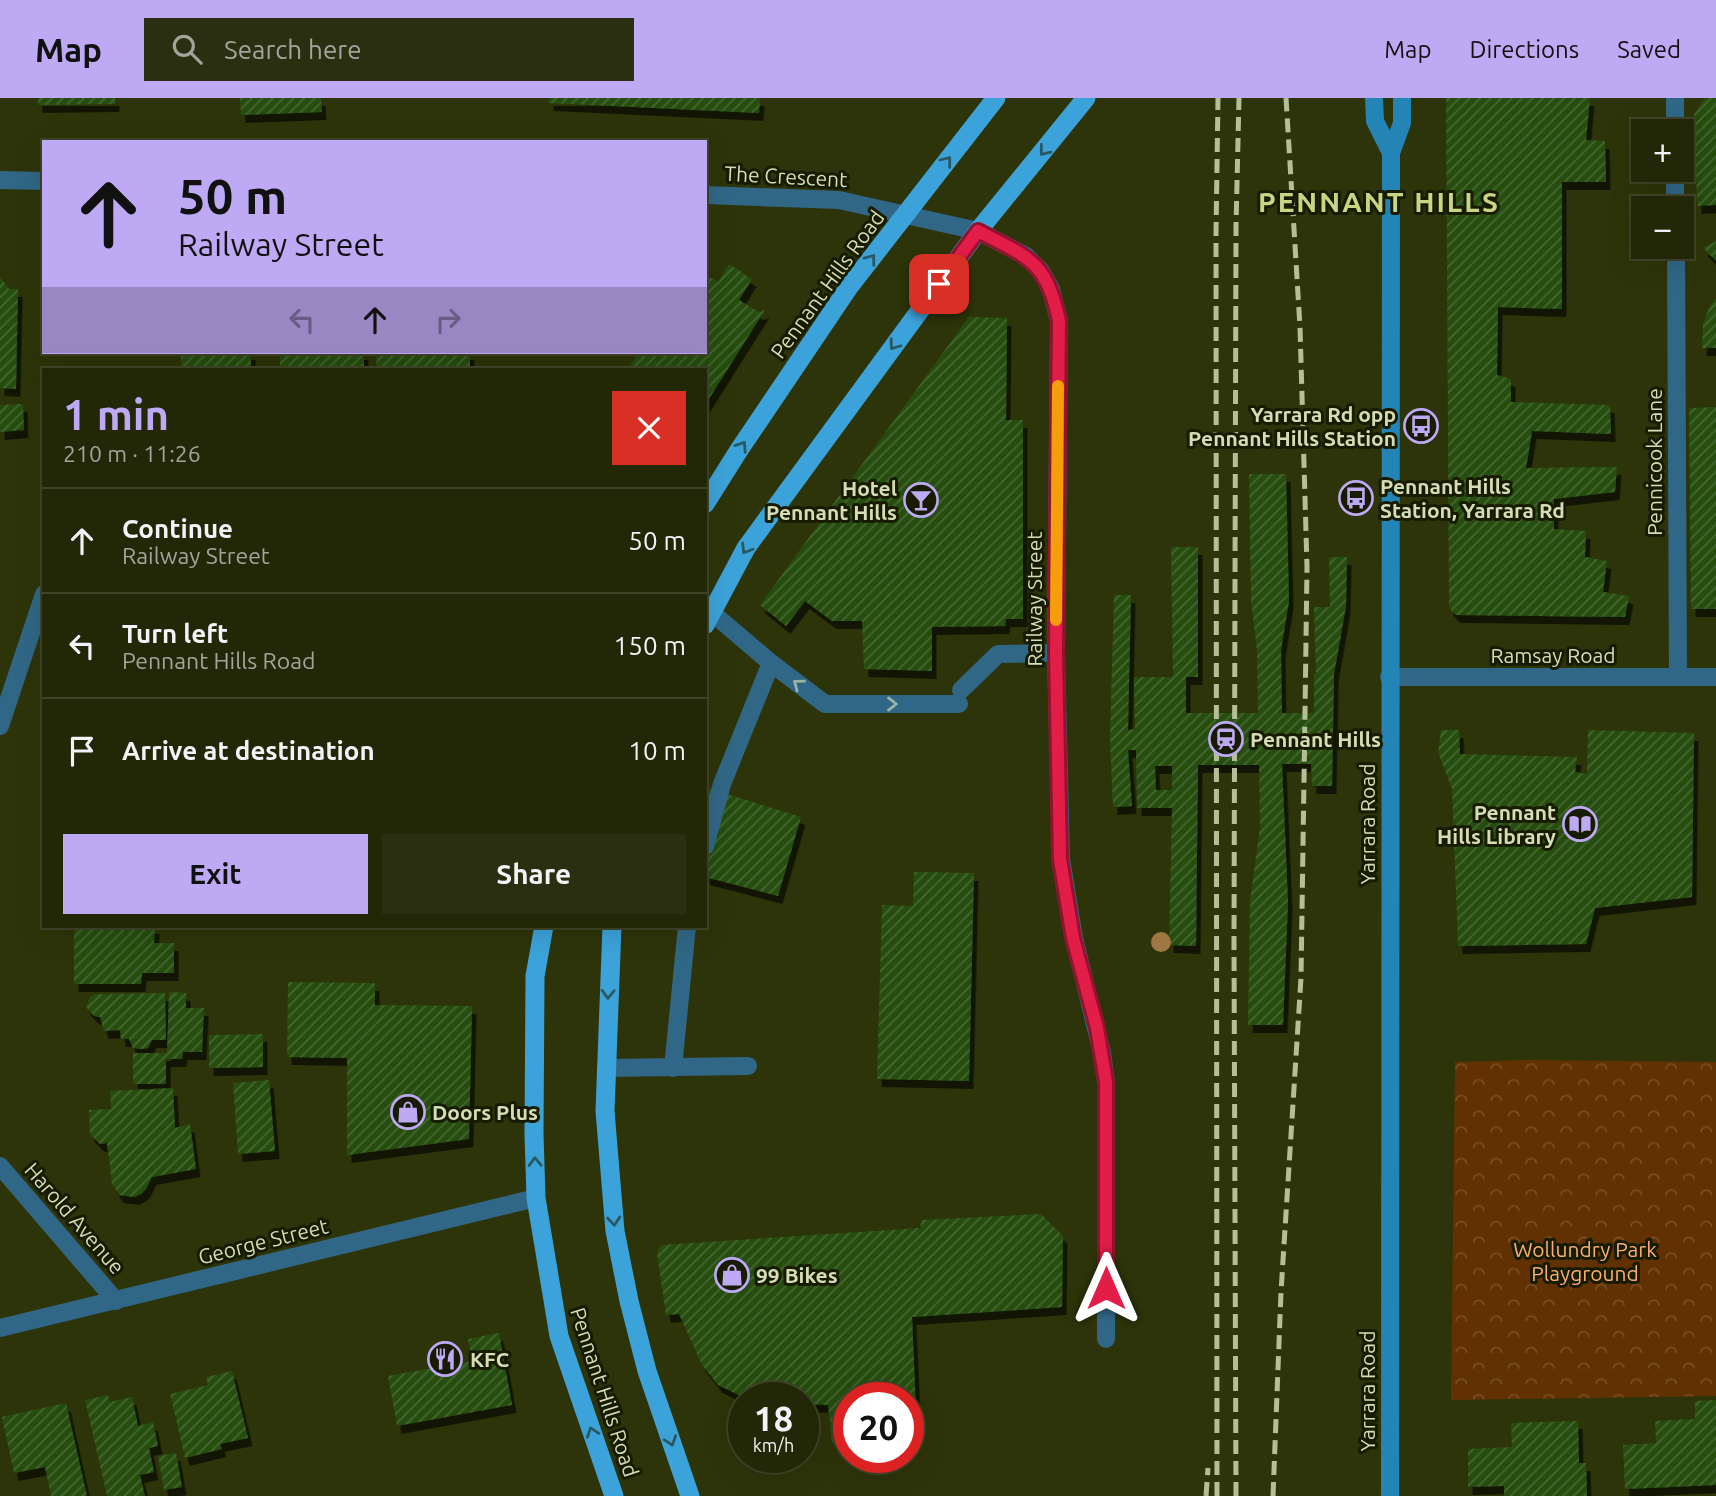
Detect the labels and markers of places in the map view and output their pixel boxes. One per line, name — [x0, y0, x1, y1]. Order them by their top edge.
pin — [909, 254, 969, 314]
place label: Yarrara Rd opp Pennant Hills Station — [1188, 402, 1396, 450]
bus stop icon: Yarrara Rd opp Pennant Hills Station — [1402, 407, 1440, 445]
place label: Pennant Hills Station, Yarrara Rd — [1380, 474, 1565, 522]
place label: Hotel Pennant Hills — [766, 476, 897, 524]
bus stop icon: Pennant Hills Station, Yarrara Rd — [1337, 479, 1375, 517]
bar icon: Hotel Pennant Hills — [902, 481, 940, 519]
station icon: Pennant Hills — [1207, 720, 1245, 758]
place label: Pennant Hills — [1250, 727, 1381, 751]
place label: Pennant Hills Library — [1437, 800, 1556, 848]
library icon: Pennant Hills Library — [1561, 805, 1599, 843]
shop icon: Doors Plus — [389, 1093, 427, 1131]
place label: Doors Plus — [432, 1100, 538, 1124]
shop icon: 99 Bikes — [713, 1256, 751, 1294]
place label: 99 Bikes — [756, 1263, 838, 1287]
restaurant icon: KFC — [426, 1340, 464, 1378]
place label: KFC — [470, 1347, 509, 1371]

